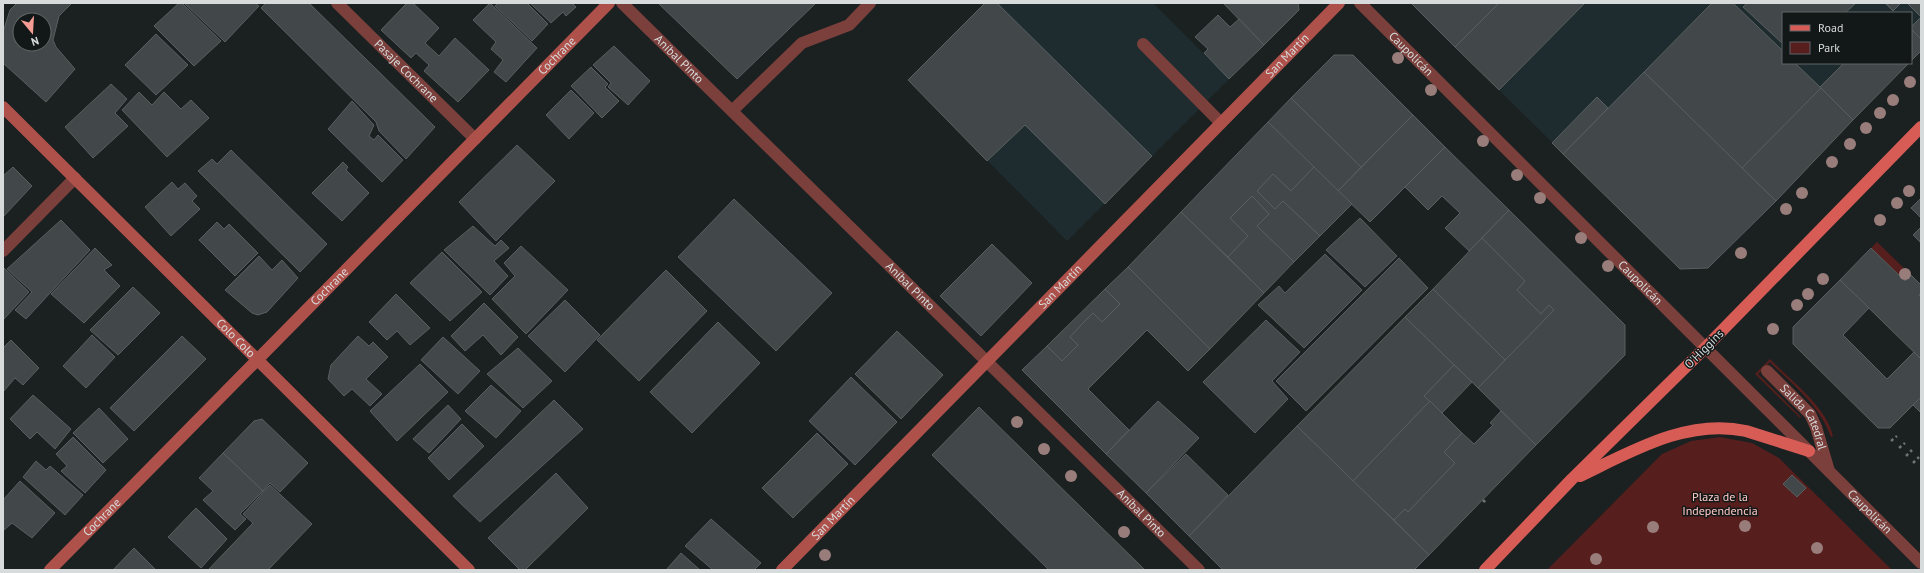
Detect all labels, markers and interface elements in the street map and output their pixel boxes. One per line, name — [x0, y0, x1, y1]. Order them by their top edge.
north arrow — [12, 12, 52, 52]
legend — [1782, 12, 1912, 64]
text: Road — [1818, 20, 1843, 35]
street label: Caupolicán — [1386, 28, 1437, 79]
street label: San Martín — [1262, 30, 1312, 81]
street label: Aníbal Pinto — [652, 31, 707, 86]
street label: Cochrane — [534, 33, 579, 78]
text: N — [29, 34, 41, 49]
street label: Pasaje Cochrane — [371, 36, 441, 105]
text: Park — [1818, 40, 1840, 55]
street label: Caupolicán — [1615, 257, 1666, 308]
street label: Aníbal Pinto — [883, 258, 938, 313]
street label: San Martín — [1035, 261, 1085, 312]
street label: Cochrane — [307, 264, 351, 308]
street label: Colo Colo — [213, 315, 259, 360]
street label: O'Higgins — [1681, 326, 1726, 371]
street label: Salida Catedral — [1777, 380, 1830, 452]
street label: Aníbal Pinto — [1114, 486, 1169, 540]
street label: Caupolicán — [1845, 486, 1895, 537]
park label: Plaza de la Independencia — [1682, 489, 1758, 518]
street label: San Martín — [808, 492, 858, 543]
street label: Cochrane — [80, 495, 124, 539]

